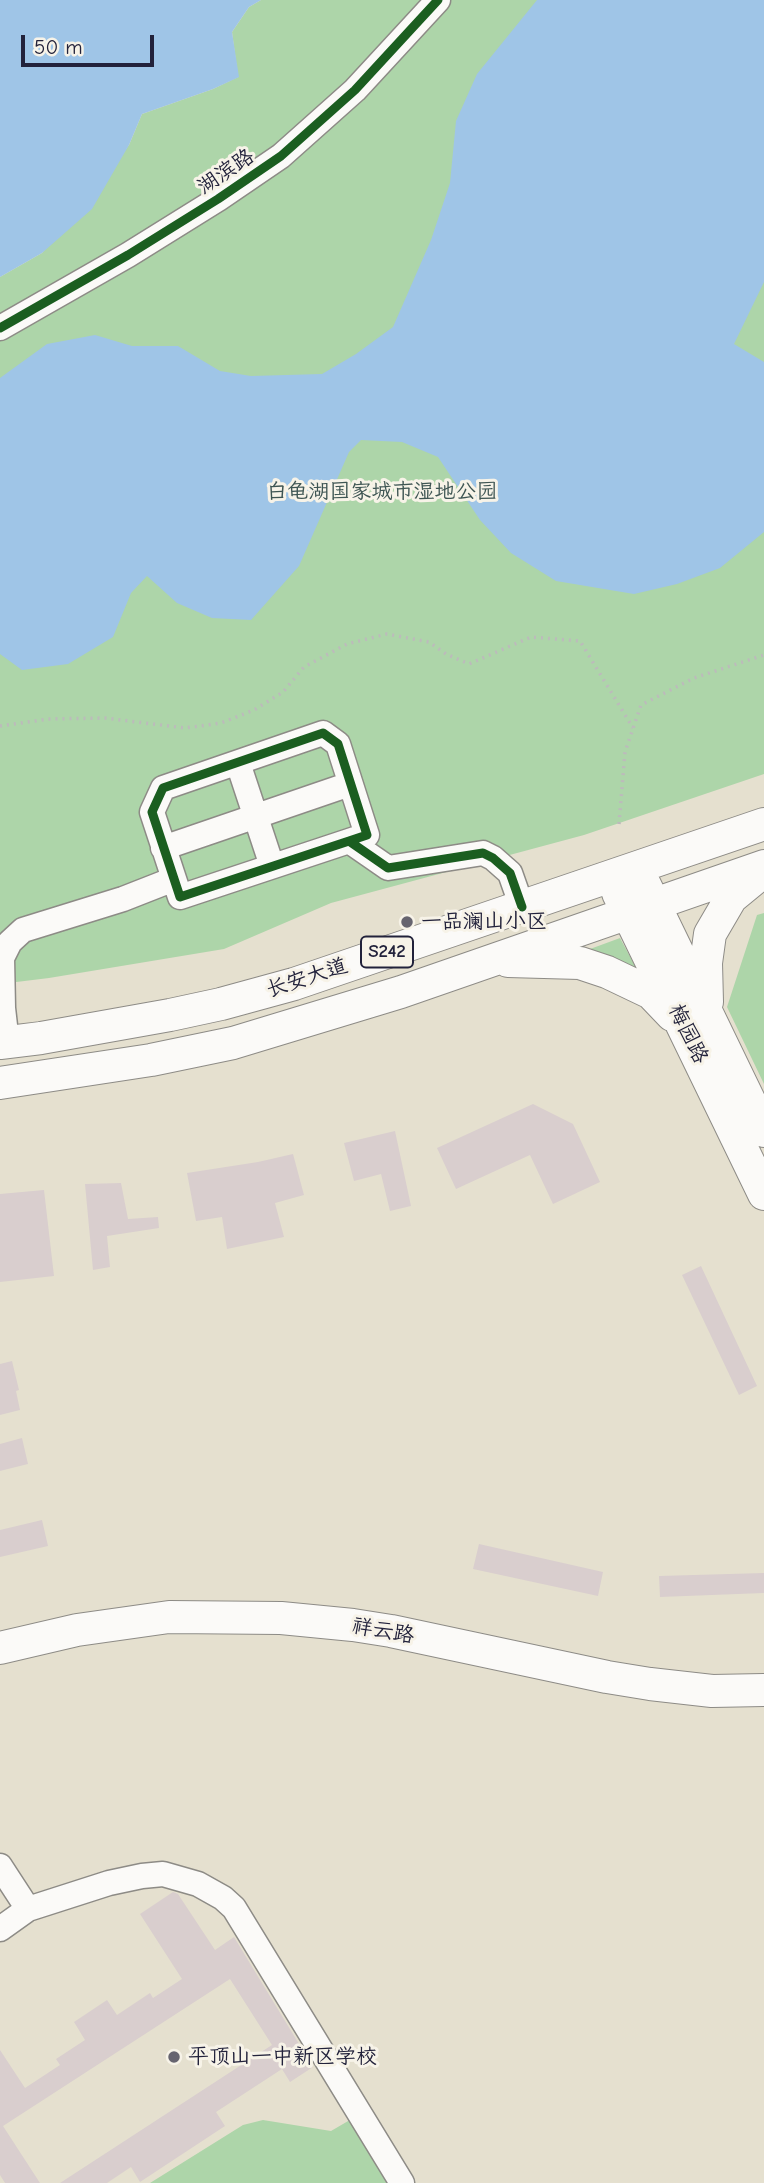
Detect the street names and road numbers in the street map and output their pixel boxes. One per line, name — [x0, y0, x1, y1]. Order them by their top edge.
street label: 湖滨路 — [193, 144, 259, 200]
road number: S242 — [361, 936, 413, 968]
street label: 长安大道 — [263, 953, 351, 1003]
street label: 梅园路 — [663, 1000, 713, 1068]
street label: 祥云路 — [350, 1613, 416, 1649]

